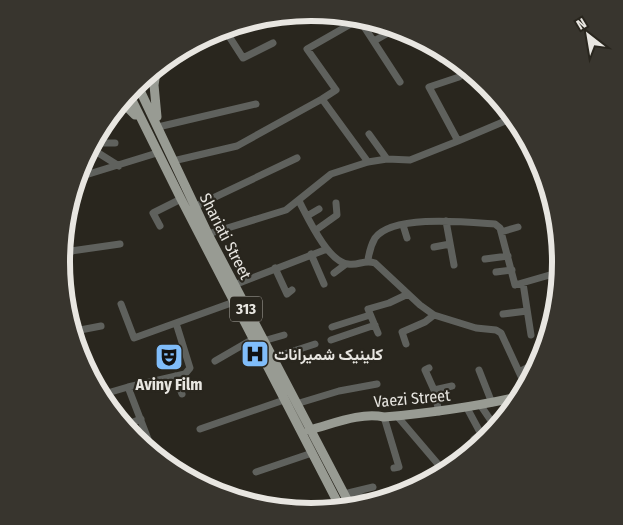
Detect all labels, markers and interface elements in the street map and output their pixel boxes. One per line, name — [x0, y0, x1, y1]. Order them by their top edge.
north arrow — [563, 10, 613, 60]
text: N — [574, 15, 590, 34]
street label: Shariati Street — [196, 190, 256, 283]
road number: 313 — [230, 296, 262, 322]
hospital icon: کلینیک شمیرانات — [240, 339, 270, 369]
theatre icon: Aviny Film — [154, 342, 184, 372]
place label: کلینیک شمیرانات — [274, 345, 383, 365]
place label: Aviny Film — [135, 375, 203, 394]
street label: Vaezi Street — [373, 386, 452, 411]

